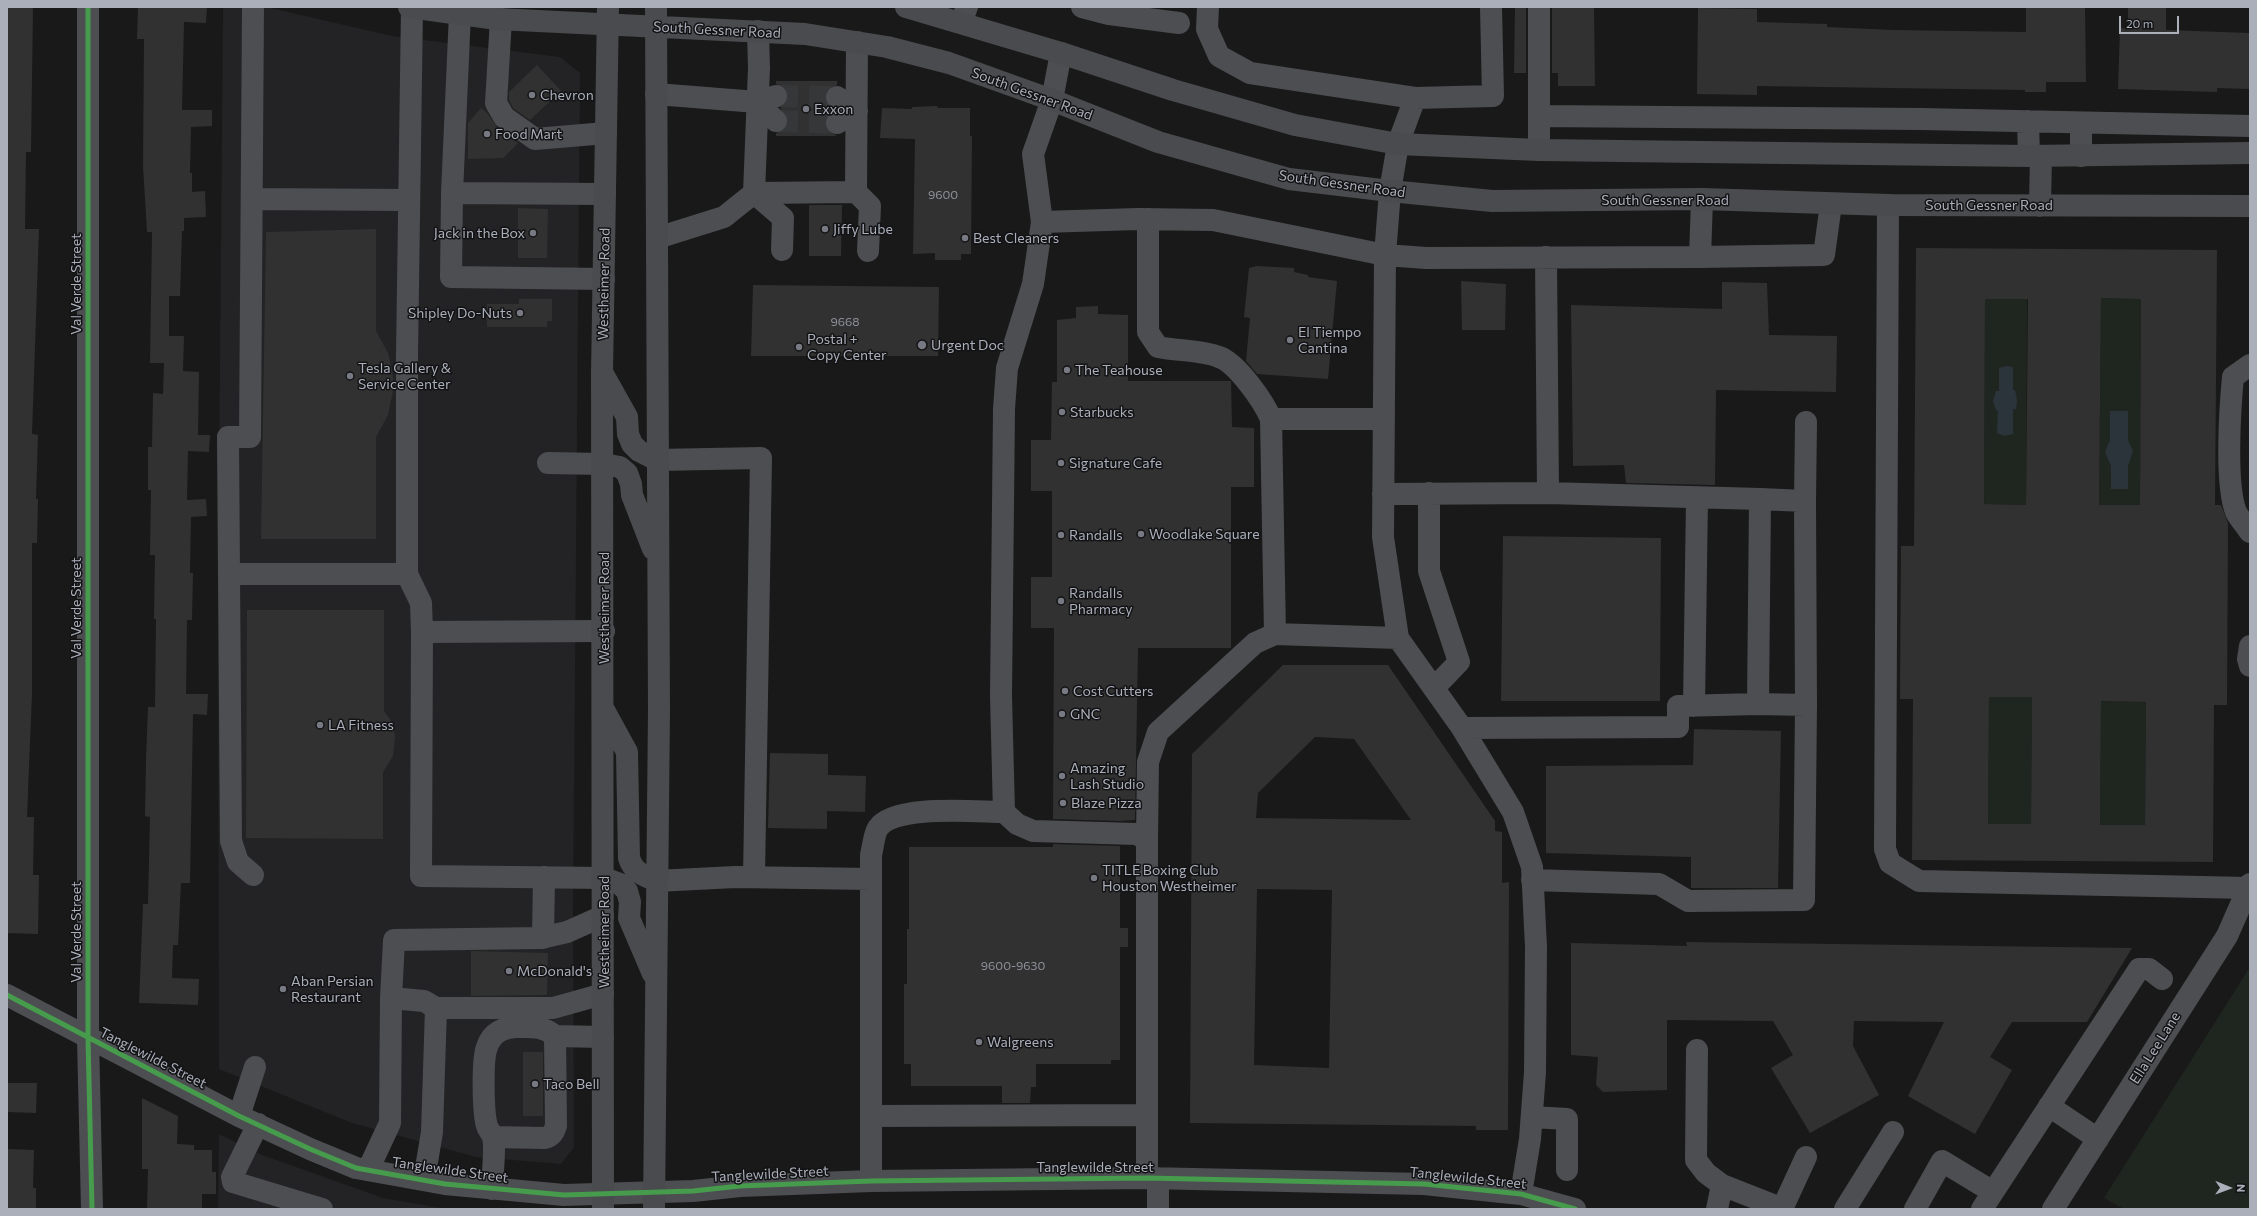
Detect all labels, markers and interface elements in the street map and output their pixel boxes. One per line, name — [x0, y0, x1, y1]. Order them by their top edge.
scale bar — [2121, 8, 2181, 34]
text: 20 m — [2126, 16, 2153, 30]
street label: South Gessner Road — [653, 18, 781, 42]
street label: South Gessner Road — [969, 64, 1095, 124]
place label: Chevron — [540, 87, 594, 103]
marker: Chevron — [527, 90, 537, 100]
place label: Exxon — [814, 101, 853, 117]
marker: Exxon — [801, 104, 811, 114]
place label: Food Mart — [495, 126, 562, 142]
marker: Food Mart — [482, 129, 492, 139]
street label: South Gessner Road — [1278, 167, 1406, 201]
house number: 9600 — [928, 188, 958, 202]
street label: South Gessner Road — [1601, 192, 1729, 208]
street label: South Gessner Road — [1925, 197, 2053, 213]
place label: Jiffy Lube — [833, 221, 893, 237]
marker: Jiffy Lube — [820, 224, 830, 234]
place label: Jack in the Box — [434, 225, 525, 241]
marker: Jack in the Box — [528, 228, 538, 238]
street label: Westheimer Road — [595, 228, 613, 340]
place label: Best Cleaners — [973, 230, 1059, 246]
street label: Val Verde Street — [68, 233, 84, 335]
marker: Best Cleaners — [960, 233, 970, 243]
place label: Shipley Do-Nuts — [408, 305, 512, 321]
marker: Shipley Do-Nuts — [515, 308, 525, 318]
house number: 9668 — [830, 315, 860, 329]
place label: El Tiempo Cantina — [1298, 324, 1361, 356]
place label: Postal + Copy Center — [807, 331, 887, 364]
marker: El Tiempo Cantina — [1285, 335, 1295, 345]
place label: Urgent Doc — [931, 337, 1004, 353]
marker: Urgent Doc — [916, 339, 928, 351]
marker: Postal + Copy Center — [794, 342, 804, 352]
place label: Tesla Gallery & Service Center — [358, 360, 451, 392]
place label: The Teahouse — [1075, 362, 1163, 378]
marker: The Teahouse — [1062, 365, 1072, 375]
marker: Tesla Gallery & Service Center — [345, 371, 355, 381]
place label: Starbucks — [1070, 404, 1134, 420]
marker: Starbucks — [1057, 407, 1067, 417]
place label: Signature Cafe — [1069, 455, 1162, 471]
marker: Signature Cafe — [1056, 458, 1066, 468]
place label: Woodlake Square — [1149, 526, 1260, 542]
place label: Randalls — [1069, 527, 1123, 543]
marker: Woodlake Square — [1136, 529, 1146, 539]
marker: Randalls — [1056, 530, 1066, 540]
street label: Westheimer Road — [596, 552, 612, 664]
street label: Val Verde Street — [68, 557, 84, 659]
place label: Randalls Pharmacy — [1069, 585, 1132, 618]
marker: Randalls Pharmacy — [1056, 596, 1066, 606]
place label: Cost Cutters — [1073, 683, 1153, 699]
marker: Cost Cutters — [1060, 686, 1070, 696]
place label: GNC — [1070, 706, 1100, 722]
marker: GNC — [1057, 709, 1067, 719]
place label: LA Fitness — [328, 717, 394, 733]
marker: LA Fitness — [315, 720, 325, 730]
place label: Amazing Lash Studio — [1070, 760, 1144, 792]
marker: Amazing Lash Studio — [1057, 771, 1067, 781]
place label: Blaze Pizza — [1071, 795, 1142, 811]
marker: Blaze Pizza — [1058, 798, 1068, 808]
place label: TITLE Boxing Club Houston Westheimer — [1102, 862, 1237, 894]
marker: TITLE Boxing Club Houston Westheimer — [1089, 873, 1099, 883]
street label: Westheimer Road — [596, 876, 612, 988]
street label: Val Verde Street — [68, 881, 84, 983]
house number: 9600-9630 — [981, 959, 1045, 973]
place label: McDonald's — [517, 963, 592, 979]
marker: McDonald's — [504, 966, 514, 976]
place label: Aban Persian Restaurant — [291, 973, 374, 1006]
marker: Aban Persian Restaurant — [278, 984, 288, 994]
street label: Ella Lee Lane — [2126, 1009, 2184, 1087]
street label: Tanglewilde Street — [97, 1024, 209, 1092]
place label: Walgreens — [987, 1034, 1054, 1050]
marker: Walgreens — [974, 1037, 984, 1047]
place label: Taco Bell — [543, 1076, 600, 1092]
marker: Taco Bell — [530, 1079, 540, 1089]
street label: Tanglewilde Street — [391, 1154, 509, 1186]
street label: Tanglewilde Street — [1036, 1159, 1154, 1175]
street label: Tanglewilde Street — [711, 1163, 829, 1185]
street label: Tanglewilde Street — [1409, 1164, 1527, 1192]
north arrow — [2209, 1168, 2249, 1208]
text: N — [2235, 1184, 2248, 1192]

